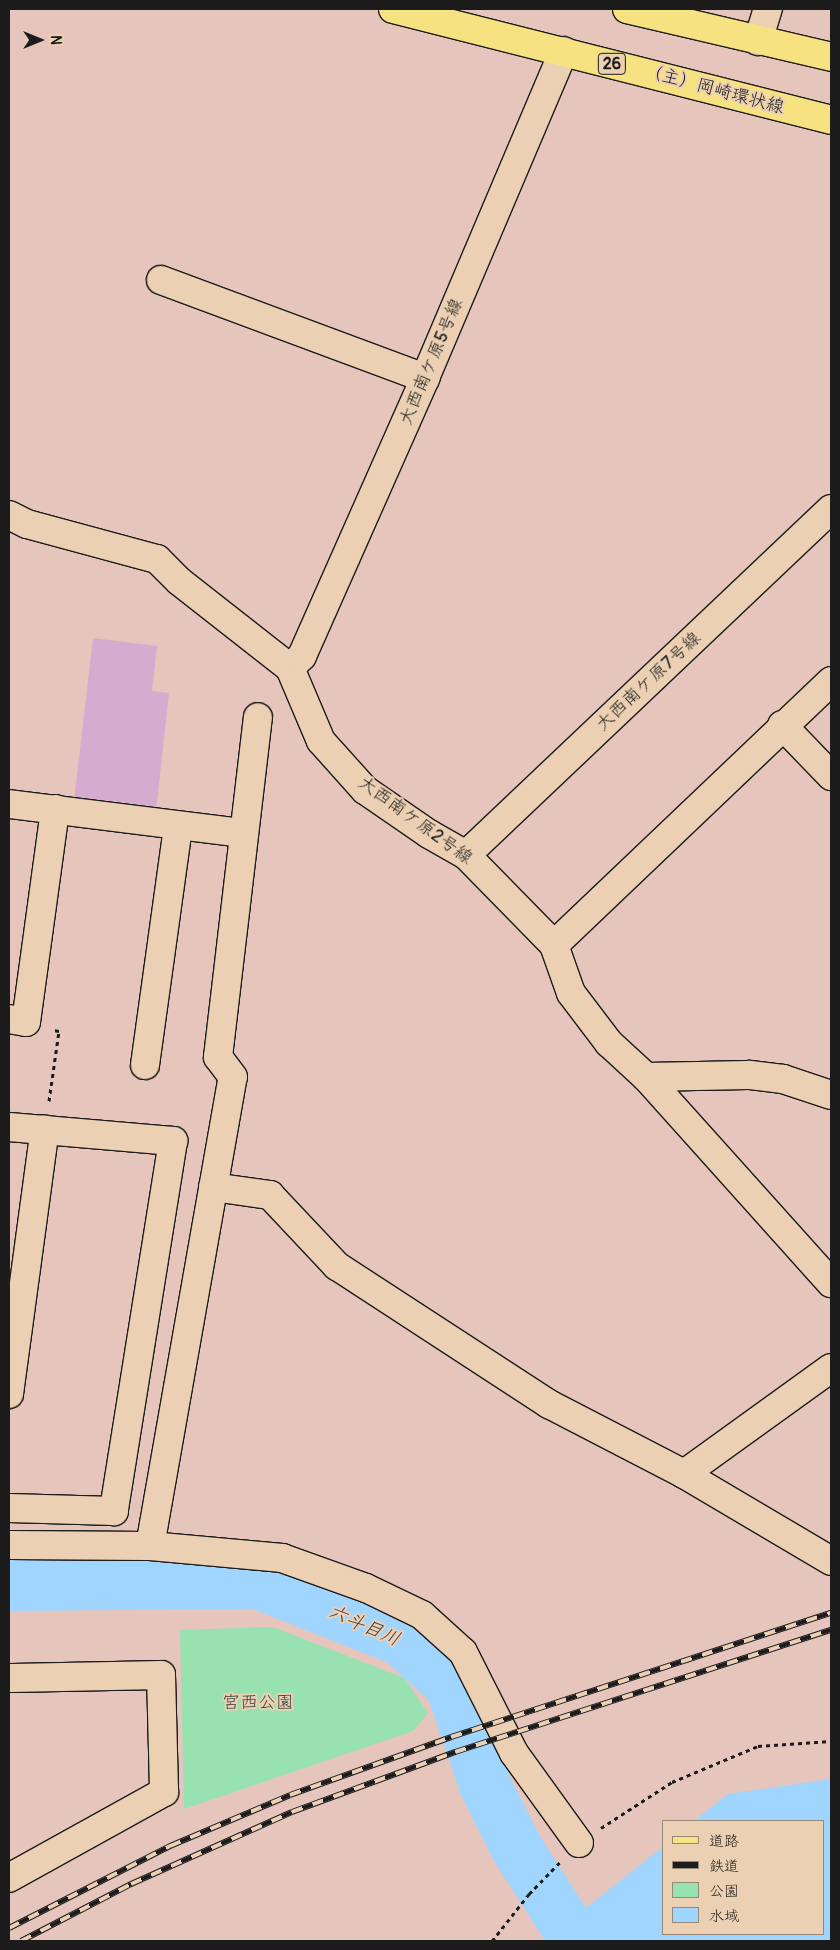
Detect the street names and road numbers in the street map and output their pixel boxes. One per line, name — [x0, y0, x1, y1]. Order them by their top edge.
road number: 26 — [597, 51, 627, 78]
street label: （主）岡崎環状線 — [642, 61, 786, 119]
street label: 大西南ケ原5号線 — [396, 295, 468, 429]
street label: 大西南ケ原7号線 — [592, 628, 706, 736]
street label: 大西南ケ原2号線 — [354, 772, 476, 870]

